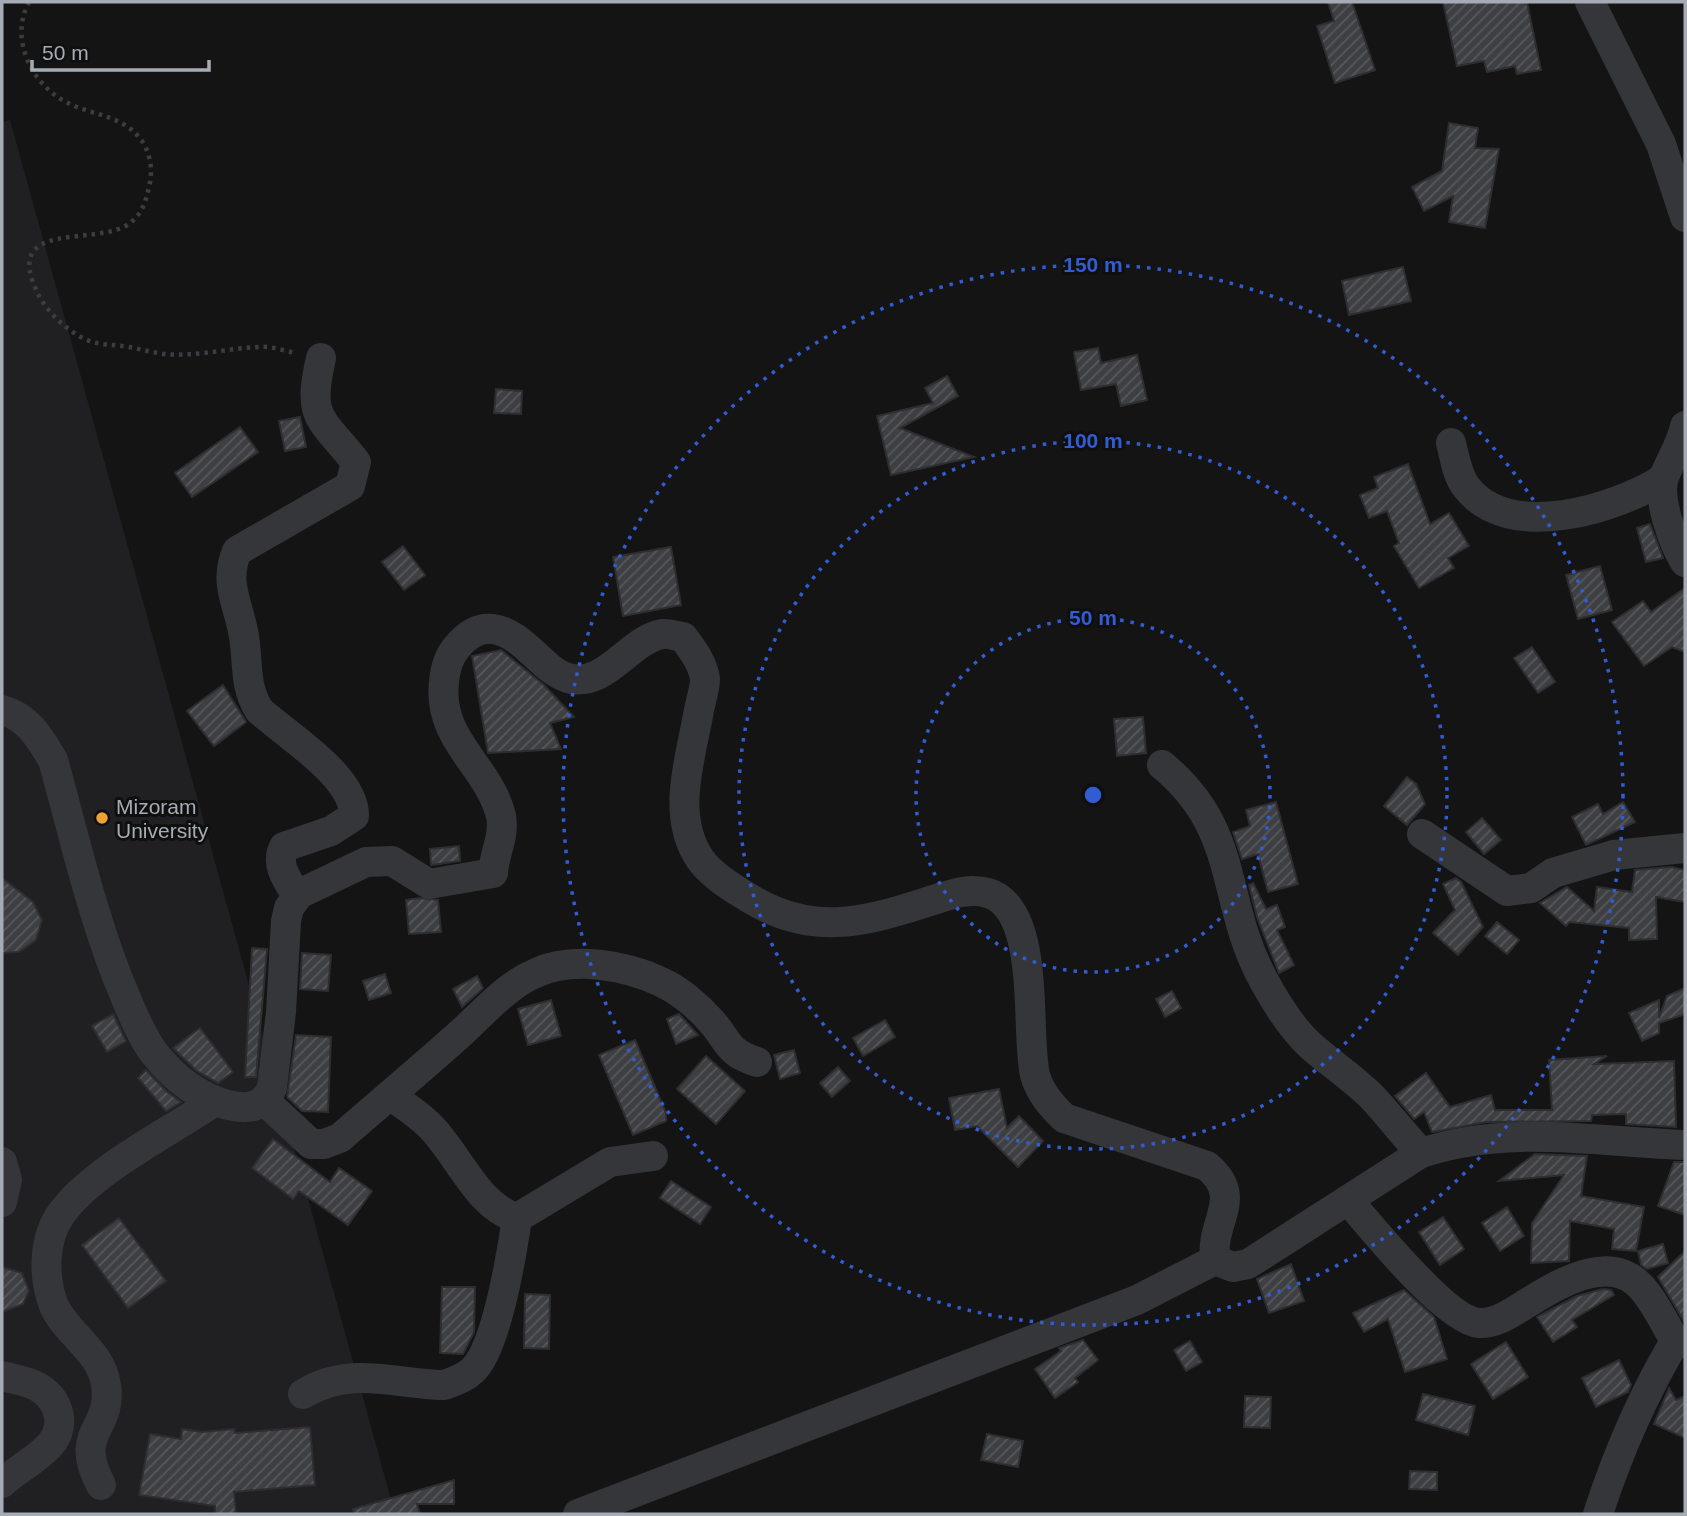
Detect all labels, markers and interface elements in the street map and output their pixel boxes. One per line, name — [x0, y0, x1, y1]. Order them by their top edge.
scale bar — [32, 28, 208, 72]
text: 50 m — [42, 41, 89, 64]
text: 150 m — [1063, 253, 1123, 276]
text: 100 m — [1063, 429, 1123, 452]
text: 50 m — [1069, 606, 1117, 629]
centre of rings — [1081, 783, 1105, 807]
place label: Mizoram University — [116, 795, 209, 842]
marker: Mizoram University — [94, 810, 110, 826]

